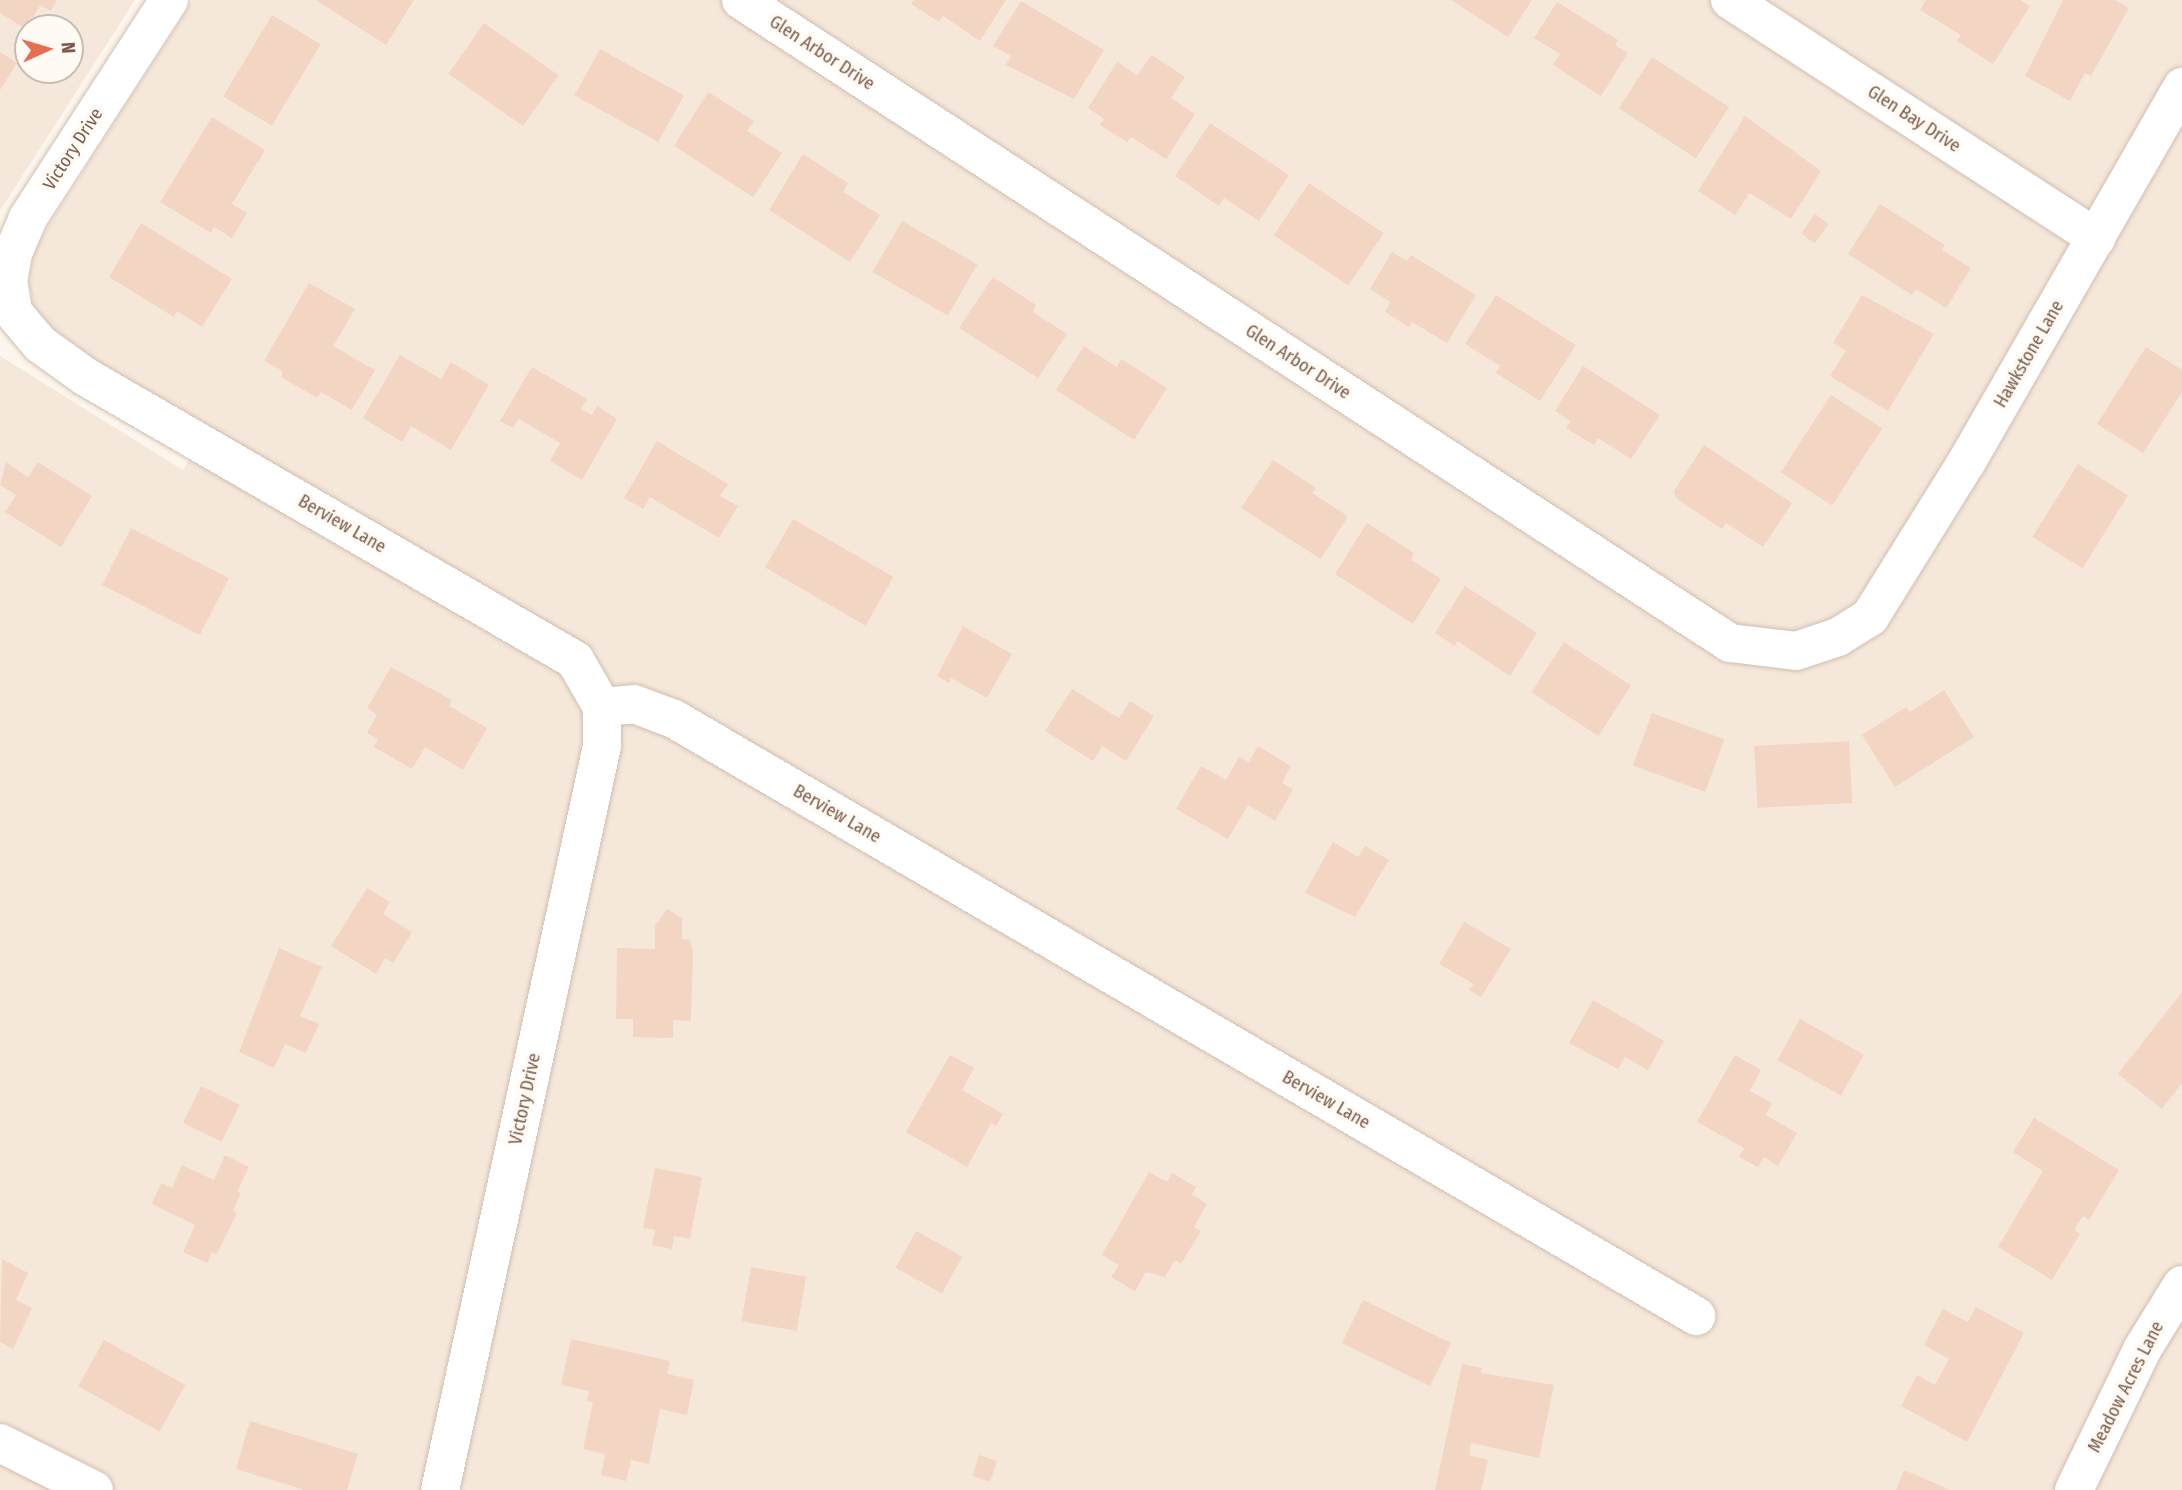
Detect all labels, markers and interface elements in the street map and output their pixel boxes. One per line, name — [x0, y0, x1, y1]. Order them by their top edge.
street label: Glen Arbor Drive — [765, 11, 879, 95]
north arrow — [14, 14, 84, 84]
text: N — [57, 41, 80, 54]
street label: Glen Bay Drive — [1864, 81, 1964, 157]
street label: Victory Drive — [39, 104, 107, 194]
street label: Hawkstone Lane — [1990, 297, 2068, 411]
street label: Glen Arbor Drive — [1241, 320, 1355, 404]
street label: Berview Lane — [294, 490, 390, 558]
street label: Berview Lane — [789, 780, 885, 848]
street label: Victory Drive — [505, 1051, 545, 1147]
street label: Berview Lane — [1278, 1066, 1374, 1134]
street label: Meadow Acres Lane — [2084, 1318, 2168, 1456]

